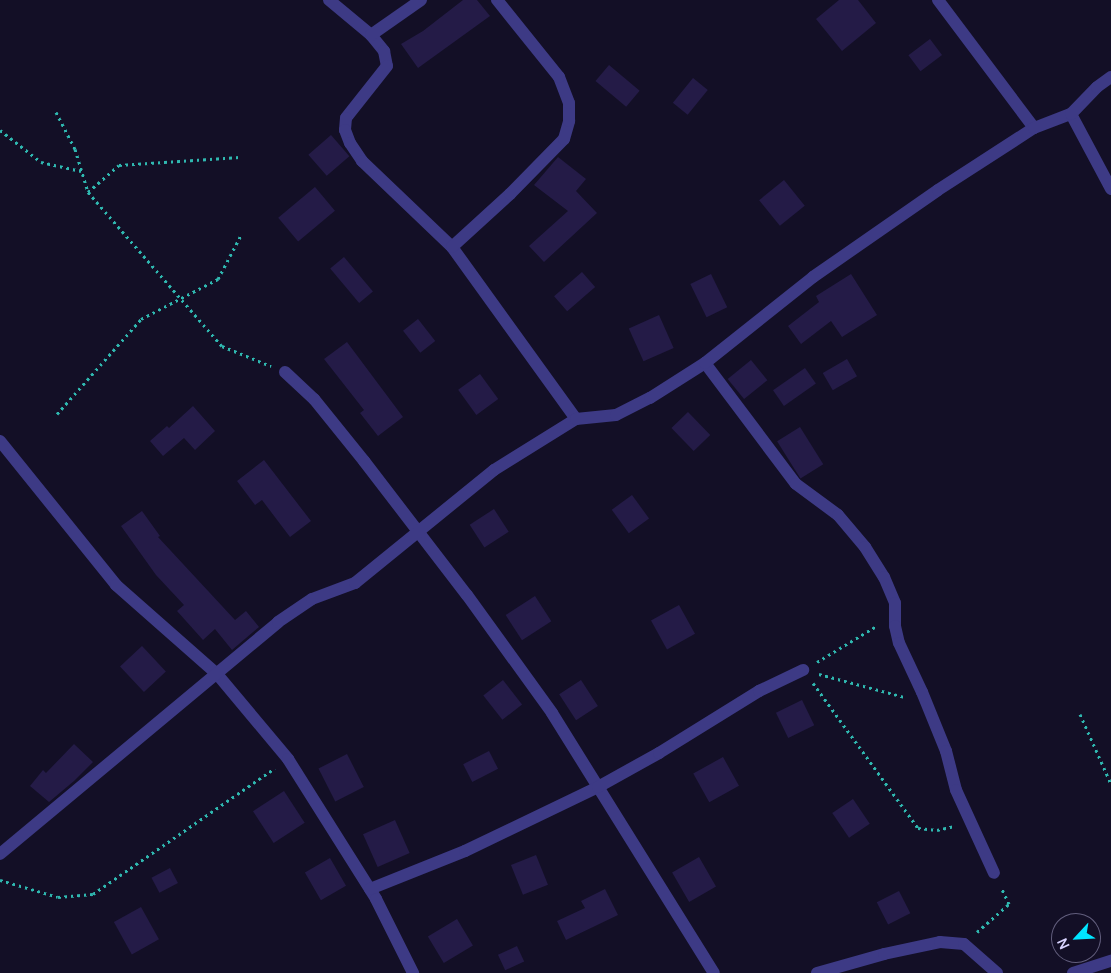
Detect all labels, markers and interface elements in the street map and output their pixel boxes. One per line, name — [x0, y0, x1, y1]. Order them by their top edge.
north arrow — [1051, 913, 1101, 963]
text: N — [1052, 936, 1074, 953]

